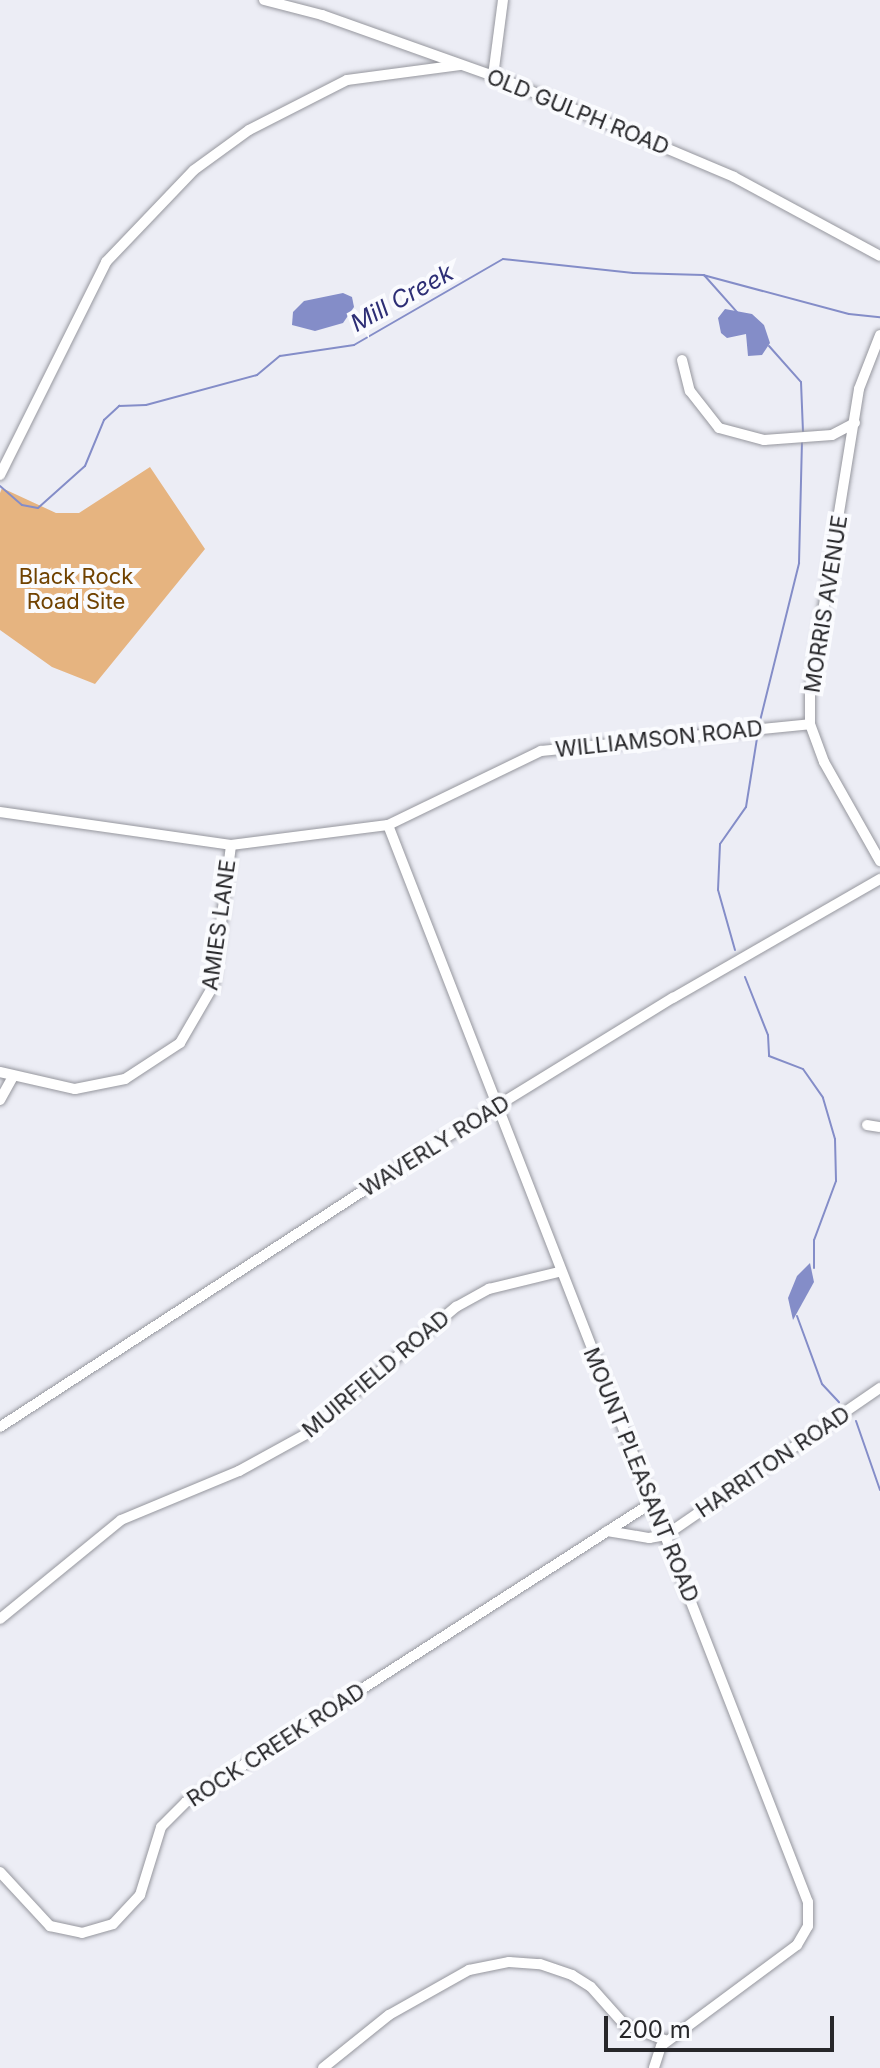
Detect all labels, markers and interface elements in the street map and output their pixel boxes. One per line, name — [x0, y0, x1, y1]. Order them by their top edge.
street label: OLD GULPH ROAD — [483, 63, 673, 161]
water label: Mill Creek — [346, 258, 458, 338]
street label: MORRIS AVENUE — [799, 513, 853, 695]
park label: Black Rock Road Site — [19, 563, 133, 614]
street label: WILLIAMSON ROAD — [554, 715, 764, 763]
street label: AMIES LANE — [197, 858, 241, 992]
street label: WAVERLY ROAD — [356, 1090, 514, 1202]
street label: MUIRFIELD ROAD — [297, 1305, 455, 1443]
street label: MOUNT PLEASANT ROAD — [578, 1344, 704, 1606]
street label: HARRITON ROAD — [691, 1401, 855, 1523]
street label: ROCK CREEK ROAD — [182, 1678, 370, 1812]
scale bar — [608, 2000, 838, 2050]
text: 200 m — [618, 2015, 691, 2044]

